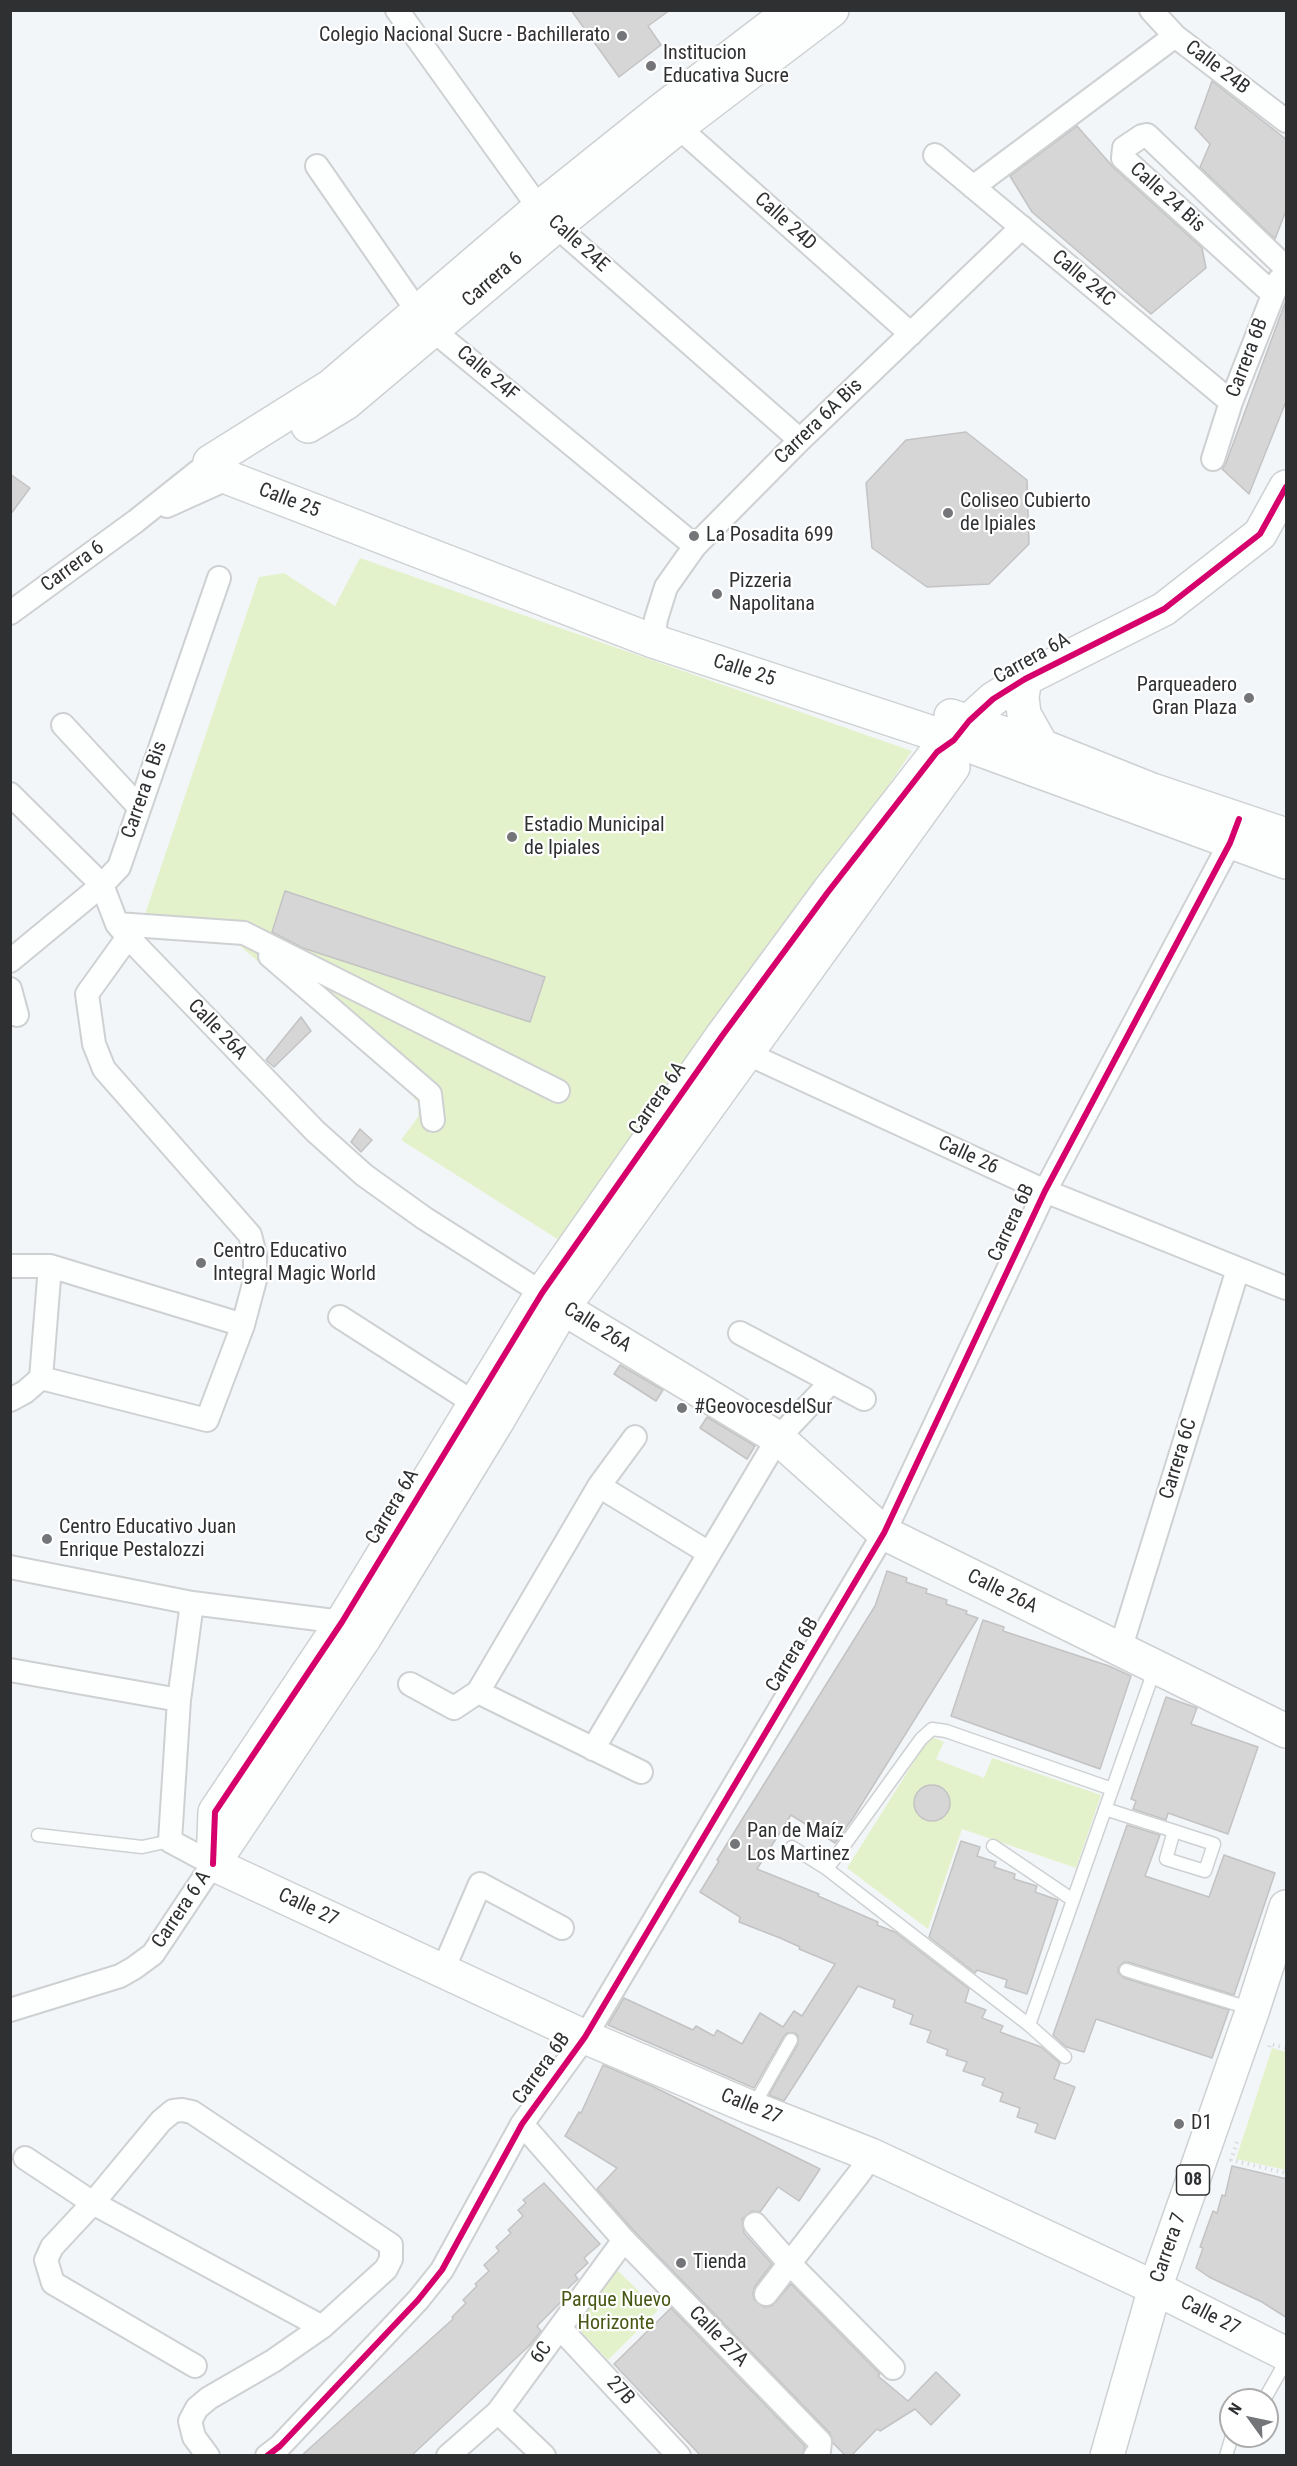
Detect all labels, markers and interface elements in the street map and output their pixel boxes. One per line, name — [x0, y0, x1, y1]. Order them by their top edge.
place label: Colegio Nacional Sucre - Bachillerato — [319, 24, 610, 48]
marker: Colegio Nacional Sucre - Bachillerato — [615, 29, 629, 43]
street label: Calle 24B — [1180, 36, 1254, 100]
place label: Institucion Educativa Sucre — [663, 42, 789, 89]
marker: Institucion Educativa Sucre — [644, 59, 658, 73]
street label: Calle 24 Bis — [1124, 158, 1210, 238]
street label: Calle 24D — [749, 188, 821, 256]
street label: Calle 24E — [543, 210, 613, 278]
street label: Calle 24C — [1047, 246, 1119, 312]
street label: Carrera 6 — [458, 247, 528, 313]
street label: Carrera 6B — [1222, 315, 1274, 401]
street label: Calle 24F — [451, 341, 523, 407]
street label: Carrera 6A Bis — [770, 374, 868, 470]
street label: Calle 25 — [255, 478, 323, 524]
place label: Coliseo Cubierto de Ipiales — [960, 490, 1091, 537]
marker: Coliseo Cubierto de Ipiales — [941, 506, 955, 520]
place label: La Posadita 699 — [706, 524, 834, 548]
marker: La Posadita 699 — [687, 529, 701, 543]
street label: Carrera 6 — [37, 536, 109, 598]
place label: Pizzeria Napolitana — [729, 570, 815, 617]
marker: Pizzeria Napolitana — [710, 587, 724, 601]
street label: Carrera 6A — [990, 628, 1074, 690]
street label: Calle 25 — [710, 650, 778, 692]
place label: Parqueadero Gran Plaza — [1137, 674, 1237, 721]
marker: Parqueadero Gran Plaza — [1242, 691, 1256, 705]
street label: Carrera 6 Bis — [117, 738, 173, 842]
place label: Estadio Municipal de Ipiales — [524, 814, 665, 861]
marker: Estadio Municipal de Ipiales — [505, 830, 519, 844]
street label: Calle 26A — [182, 995, 252, 1065]
street label: Carrera 6A — [624, 1058, 692, 1140]
street label: Calle 26 — [934, 1132, 1002, 1180]
street label: Carrera 6B — [984, 1180, 1040, 1266]
place label: Centro Educativo Integral Magic World — [213, 1240, 376, 1287]
marker: Centro Educativo Integral Magic World — [194, 1256, 208, 1270]
street label: Calle 26A — [559, 1298, 635, 1358]
place label: #GeovocesdelSur — [694, 1396, 832, 1420]
marker: #GeovocesdelSur — [675, 1401, 689, 1415]
street label: Carrera 6C — [1155, 1416, 1203, 1502]
street label: Carrera 6A — [361, 1465, 425, 1549]
place label: Centro Educativo Juan Enrique Pestalozzi — [59, 1516, 236, 1563]
marker: Centro Educativo Juan Enrique Pestalozzi — [40, 1532, 54, 1546]
street label: Calle 26A — [963, 1565, 1041, 1619]
street label: Carrera 6B — [761, 1613, 825, 1697]
place label: Pan de Maíz Los Martinez — [747, 1820, 850, 1867]
marker: Pan de Maíz Los Martinez — [728, 1837, 742, 1851]
street label: Carrera 6 A — [147, 1867, 217, 1953]
street label: Calle 27 — [274, 1884, 342, 1932]
street label: Carrera 6B — [508, 2028, 576, 2110]
street label: Calle 27 — [717, 2084, 785, 2130]
place label: D1 — [1191, 2112, 1212, 2136]
marker: D1 — [1172, 2117, 1186, 2131]
road number: 08 — [1176, 2165, 1210, 2195]
street label: Carrera 7 — [1146, 2210, 1192, 2286]
place label: Tienda — [693, 2251, 747, 2275]
marker: Tienda — [674, 2256, 688, 2270]
park label: Parque Nuevo Horizonte — [561, 2289, 671, 2336]
street label: Calle 27 — [1176, 2291, 1244, 2341]
street label: Calle 27A — [683, 2302, 753, 2372]
street label: 6C — [526, 2337, 558, 2369]
street label: 27B — [601, 2372, 639, 2410]
north arrow — [1219, 2388, 1279, 2448]
text: N — [1225, 2400, 1246, 2418]

